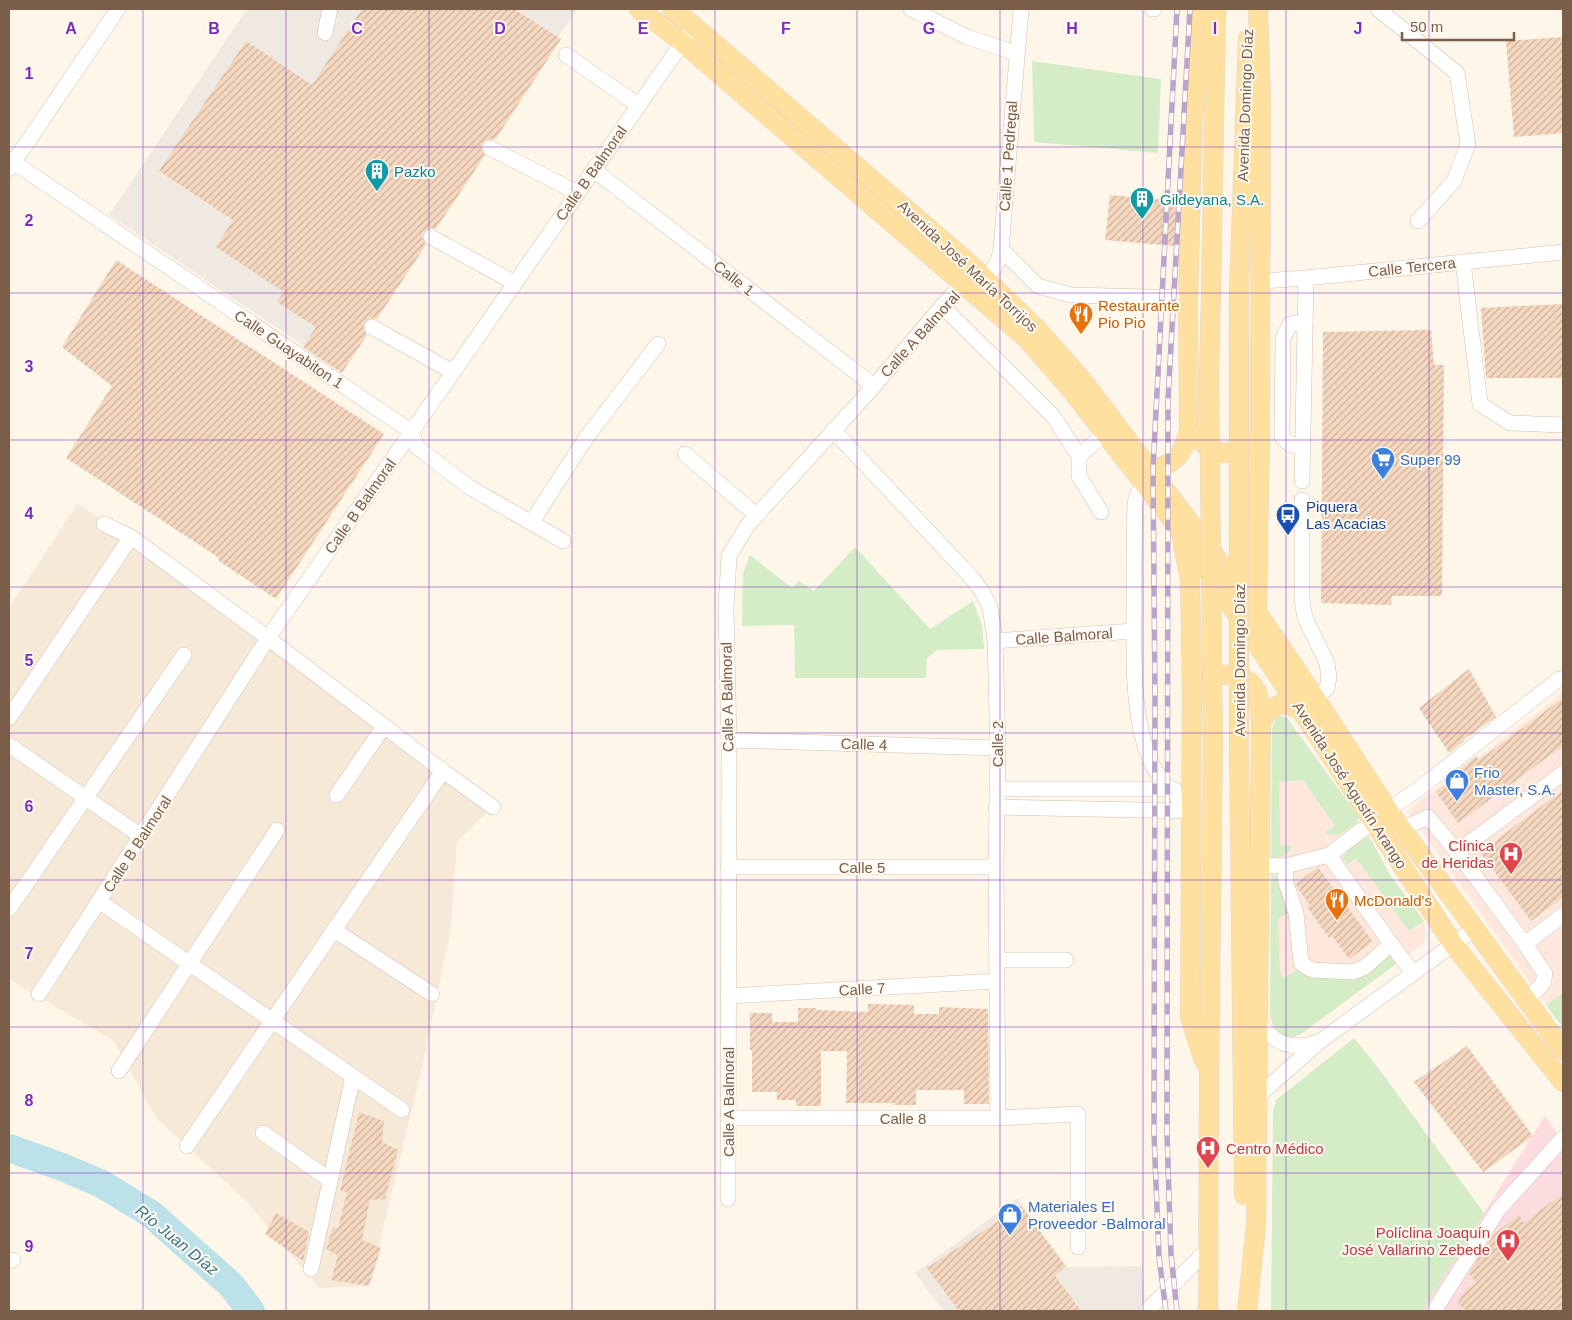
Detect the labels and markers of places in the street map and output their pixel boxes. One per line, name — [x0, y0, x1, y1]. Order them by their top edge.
building icon: Pazko — [364, 158, 390, 192]
place label: Pazko — [394, 163, 436, 180]
building icon: Gildeyana, S.A. — [1129, 186, 1155, 220]
place label: Gildeyana, S.A. — [1160, 191, 1264, 208]
place label: Restaurante Pio Pio — [1098, 297, 1180, 331]
restaurant icon: Restaurante Pio Pio — [1068, 301, 1094, 335]
supermarket icon: Super 99 — [1370, 446, 1396, 480]
place label: Super 99 — [1400, 451, 1461, 468]
place label: Piquera Las Acacias — [1306, 498, 1386, 532]
bus stop icon: Piquera Las Acacias — [1275, 502, 1301, 536]
place label: Frio Master, S.A. — [1474, 764, 1556, 798]
shop icon: Frio Master, S.A. — [1444, 768, 1470, 802]
place label: Clínica de Heridas — [1421, 837, 1495, 871]
hospital icon: Clínica de Heridas — [1498, 841, 1524, 875]
restaurant icon: McDonald's — [1324, 887, 1350, 921]
place label: McDonald's — [1354, 892, 1432, 909]
hospital icon: Centro Médico — [1195, 1135, 1221, 1169]
place label: Centro Médico — [1226, 1140, 1324, 1157]
place label: Materiales El Proveedor -Balmoral — [1028, 1198, 1166, 1232]
shop icon: Materiales El Proveedor -Balmoral — [997, 1202, 1023, 1236]
place label: Políclina Joaquín José Vallarino Zebede — [1342, 1224, 1490, 1258]
hospital icon: Políclina Joaquín José Vallarino Zebede — [1495, 1228, 1521, 1262]

